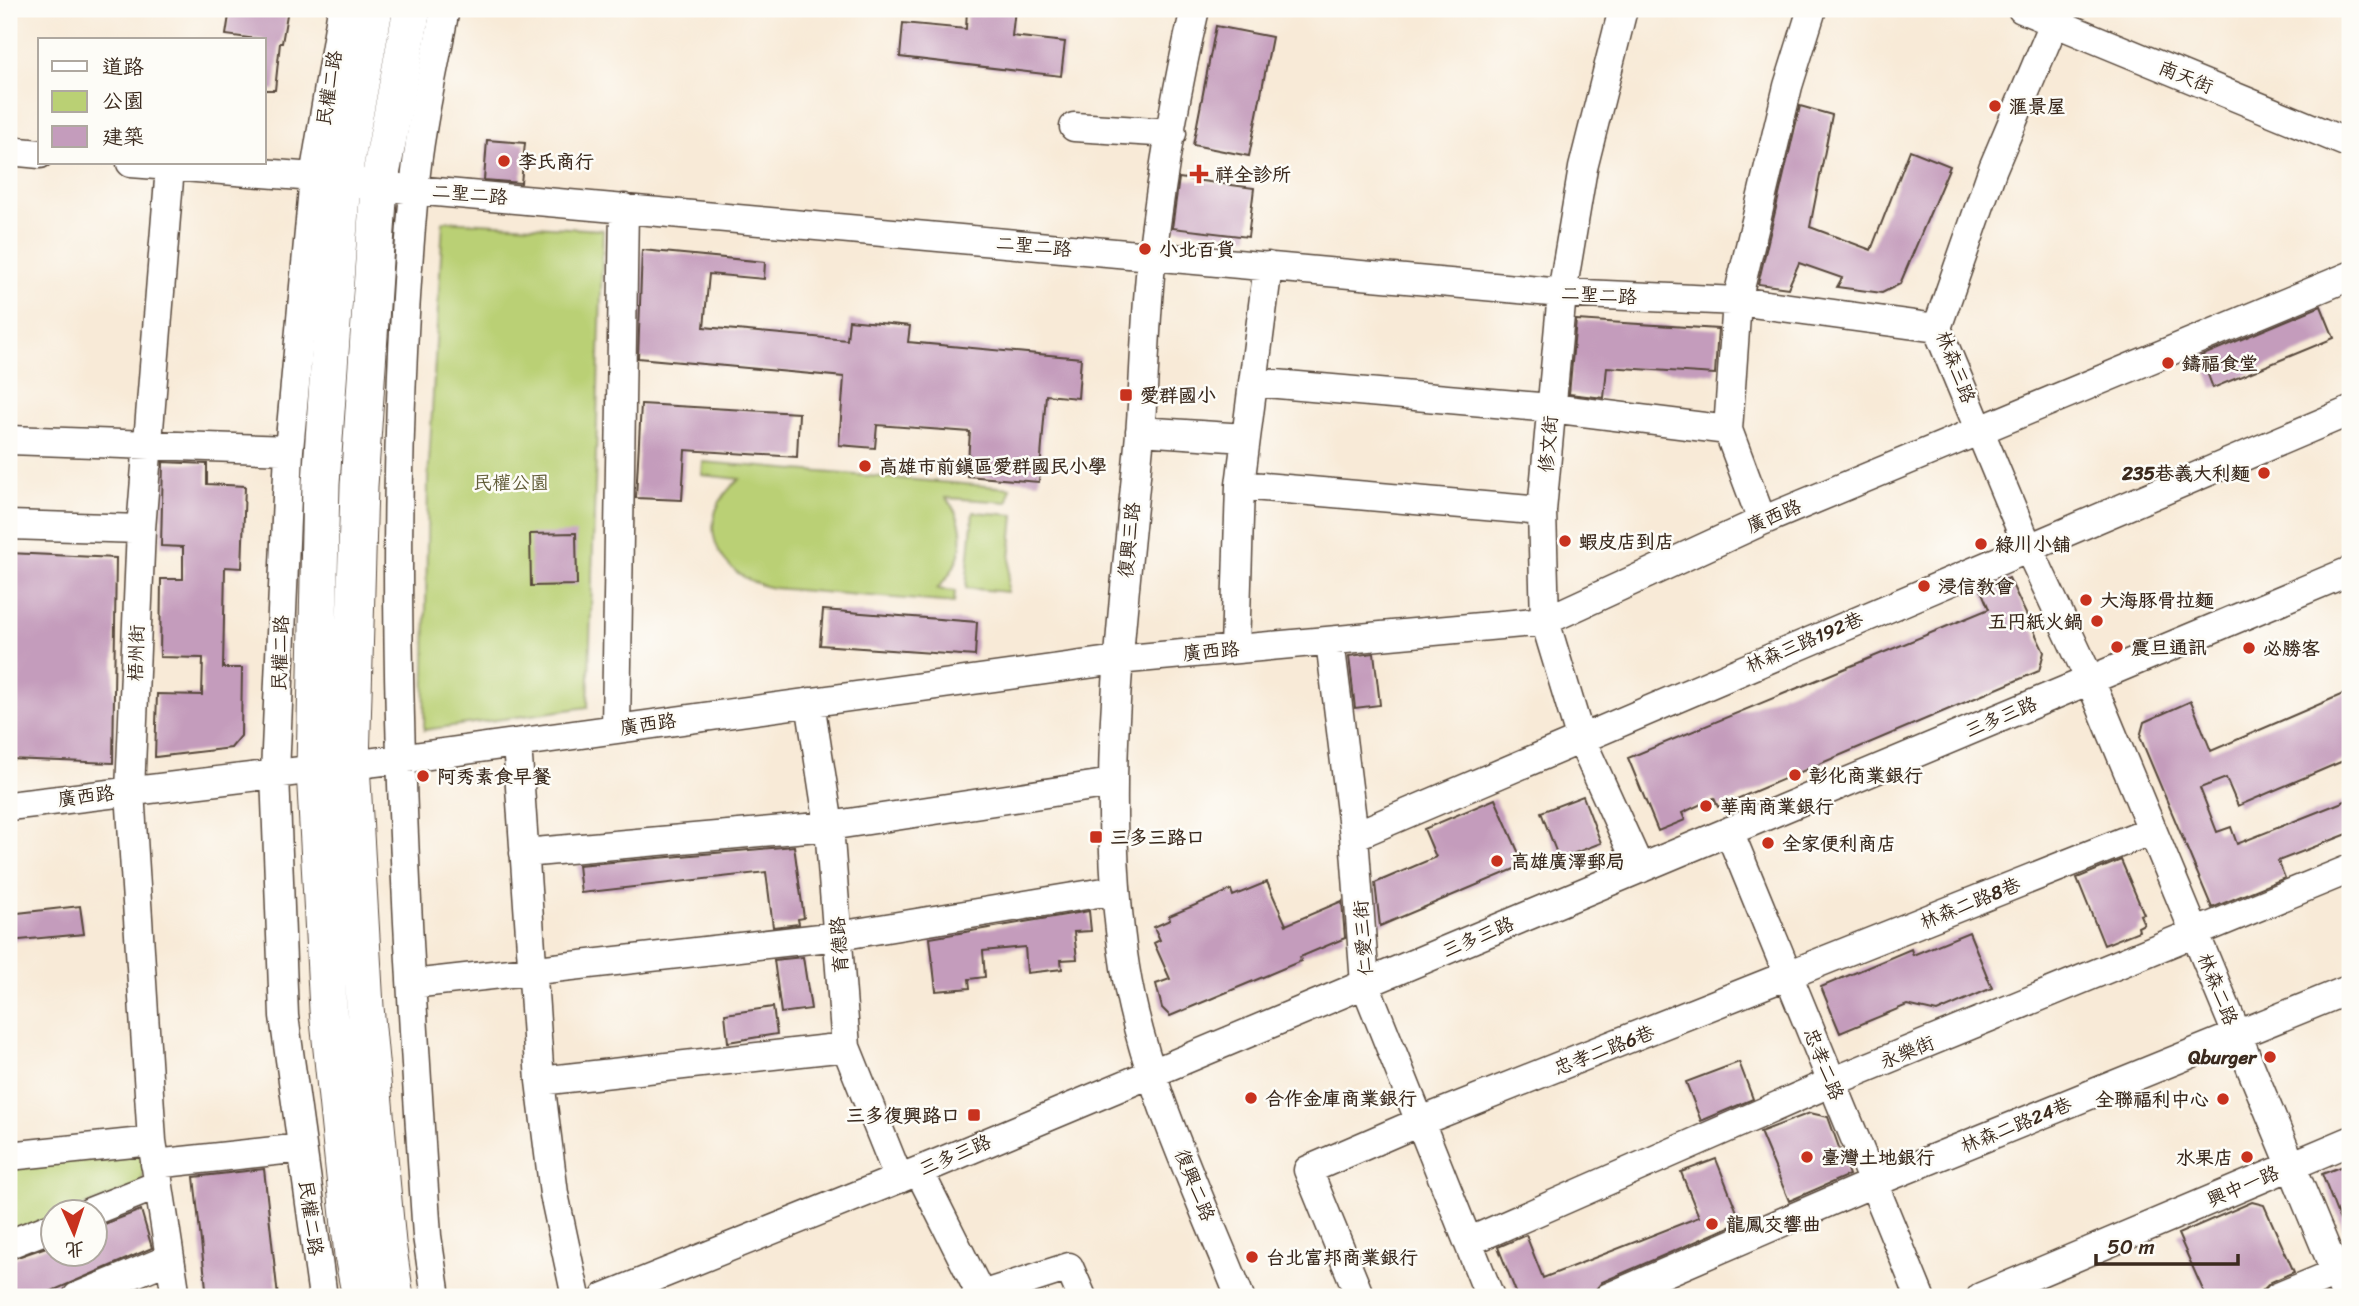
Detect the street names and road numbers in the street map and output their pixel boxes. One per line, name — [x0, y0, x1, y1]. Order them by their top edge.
street label: 民權二路 — [307, 48, 351, 128]
street label: 南天街 — [2153, 51, 2219, 103]
street label: 二聖二路 — [431, 174, 509, 214]
street label: 二聖二路 — [995, 226, 1073, 266]
street label: 二聖二路 — [1560, 277, 1638, 313]
street label: 林森三路 — [1927, 326, 1985, 408]
street label: 修文街 — [1529, 414, 1567, 474]
street label: 廣西路 — [1741, 490, 1807, 542]
street label: 復興三路 — [1109, 500, 1149, 580]
street label: 林森三路192巷 — [1740, 602, 1868, 682]
street label: 民權二路 — [262, 614, 298, 692]
street label: 梧州街 — [119, 624, 153, 682]
street label: 廣西路 — [1181, 632, 1241, 670]
street label: 三多三路 — [1960, 687, 2042, 747]
street label: 廣西路 — [617, 704, 679, 744]
street label: 廣西路 — [56, 776, 116, 816]
street label: 林森二路8巷 — [1914, 868, 2026, 938]
street label: 仁愛三街 — [1344, 899, 1382, 977]
street label: 三多三路 — [1437, 907, 1519, 967]
street label: 育德路 — [821, 915, 857, 975]
street label: 林森二路 — [2188, 948, 2248, 1030]
street label: 忠孝二路6巷 — [1549, 1016, 1659, 1084]
street label: 忠孝二路 — [1794, 1023, 1854, 1105]
street label: 永樂街 — [1874, 1026, 1940, 1078]
street label: 林森二路24巷 — [1955, 1088, 2077, 1162]
street label: 三多三路 — [914, 1125, 996, 1185]
street label: 復興二路 — [1165, 1144, 1225, 1226]
street label: 興中一路 — [2202, 1156, 2284, 1216]
street label: 民權二路 — [289, 1178, 333, 1258]

